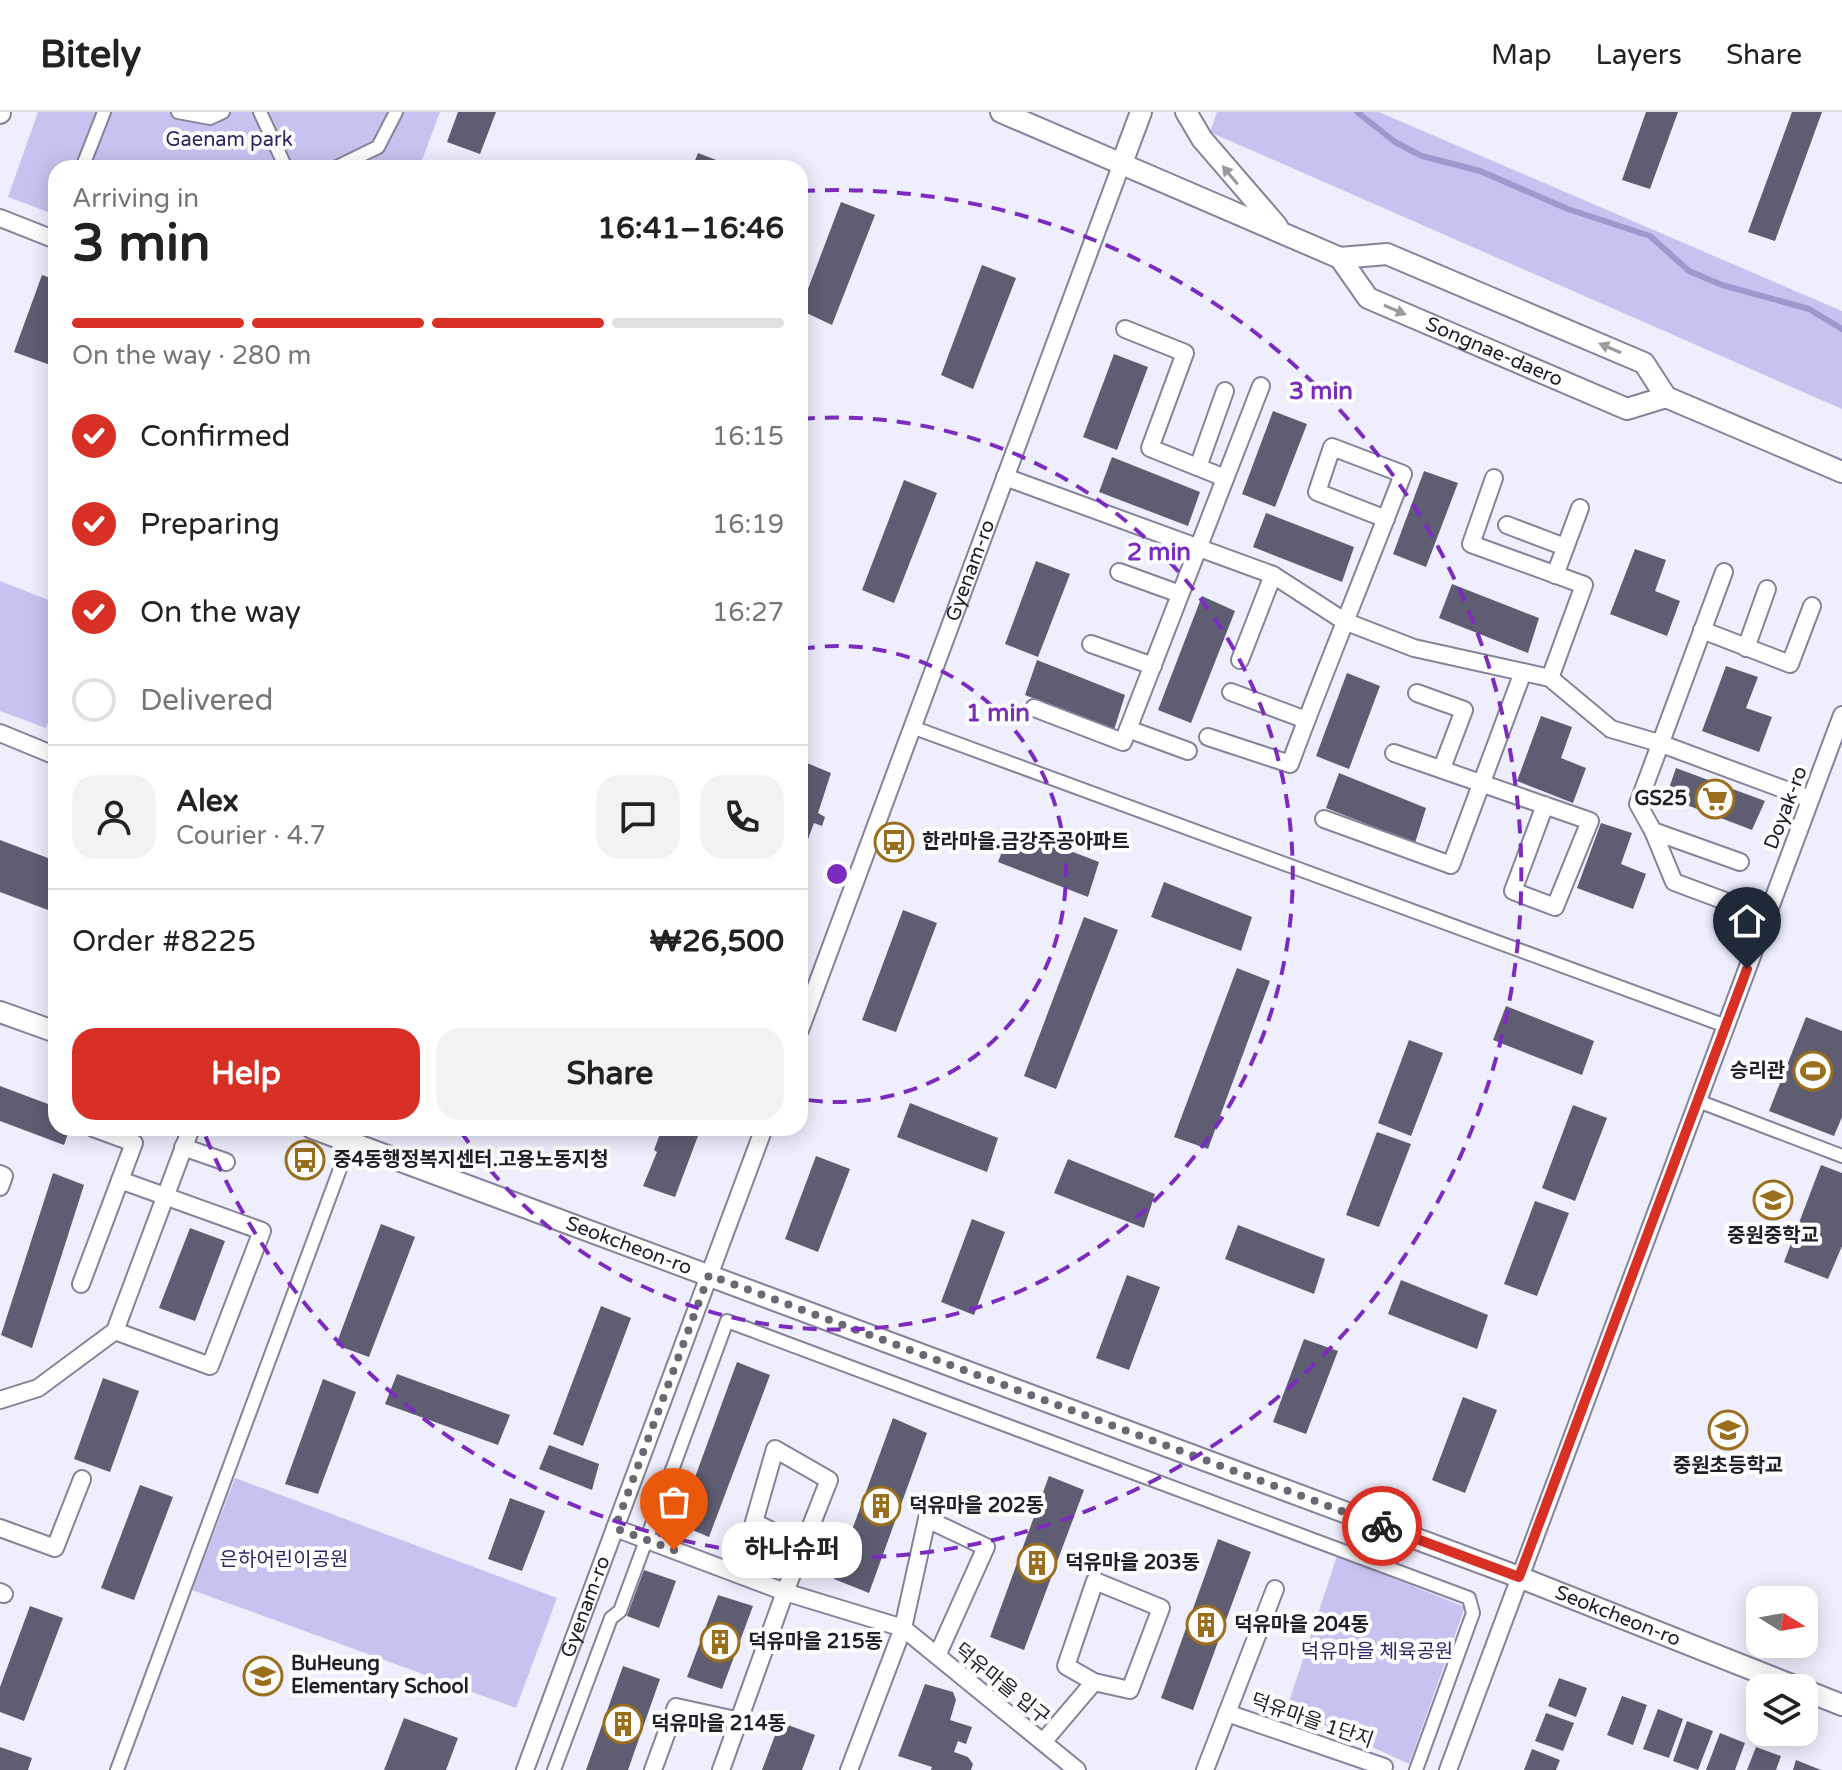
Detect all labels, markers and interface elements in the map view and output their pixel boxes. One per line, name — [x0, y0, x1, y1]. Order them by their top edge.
text: Bitely — [40, 32, 141, 78]
text: Map — [1491, 38, 1552, 72]
text: Layers — [1596, 38, 1682, 72]
text: Share — [1726, 38, 1802, 72]
park label: Gaenam park — [165, 128, 293, 152]
one-way arrow — [1223, 165, 1239, 185]
text: Arriving in — [72, 183, 199, 214]
text: 16:41–16:46 — [597, 210, 784, 247]
text: 3 min — [72, 212, 211, 275]
one-way arrow — [1383, 303, 1407, 316]
street label: Songnae-daero — [1422, 312, 1566, 392]
text: On the way · 280 m — [72, 340, 311, 371]
one-way arrow — [1598, 342, 1621, 355]
text: 3 min — [1289, 377, 1353, 406]
icon: check — [72, 414, 116, 458]
text: Confirmed — [140, 418, 291, 455]
text: 16:15 — [712, 421, 784, 452]
icon: check — [72, 502, 116, 546]
text: Preparing — [140, 506, 280, 543]
text: 16:19 — [712, 509, 784, 540]
street label: Gyenam-ro — [941, 517, 1000, 625]
text: 2 min — [1127, 538, 1191, 567]
icon: check — [72, 590, 116, 634]
text: On the way — [140, 594, 301, 631]
text: 16:27 — [712, 597, 784, 628]
text: Delivered — [140, 682, 274, 719]
text: 1 min — [966, 699, 1030, 728]
street label: Doyak-ro — [1759, 763, 1813, 853]
button: person — [72, 775, 156, 859]
button: chat — [596, 775, 680, 859]
button: phone — [700, 775, 784, 859]
supermarket icon: GS25 — [1694, 778, 1736, 820]
text: Alex — [176, 783, 239, 820]
place label: GS25 — [1634, 787, 1687, 811]
text: Courier · 4.7 — [176, 820, 326, 851]
bus stop icon: 한라마을.금강주공아파트 — [873, 821, 915, 863]
place label: 한라마을.금강주공아파트 — [922, 830, 1130, 854]
centre of rings — [823, 860, 851, 888]
pin — [1713, 887, 1781, 969]
icon: home — [1725, 899, 1769, 943]
text: Order #8225 — [72, 923, 256, 960]
text: ₩26,500 — [650, 923, 784, 960]
button: Help — [72, 1028, 420, 1120]
button: Share — [436, 1028, 784, 1120]
sports icon: 승리관 — [1792, 1050, 1834, 1092]
place label: 승리관 — [1730, 1059, 1786, 1083]
bus stop icon: 중4동행정복지센터.고용노동지청 — [284, 1139, 326, 1181]
place label: 중4동행정복지센터.고용노동지청 — [333, 1148, 608, 1172]
school or university icon: 중원중학교 — [1752, 1179, 1794, 1221]
street label: Seokcheon-ro — [562, 1211, 695, 1280]
place label: 중원중학교 — [1727, 1224, 1819, 1248]
school or university icon: 중원초등학교 — [1707, 1409, 1749, 1451]
place label: 중원초등학교 — [1673, 1454, 1783, 1478]
pin — [640, 1468, 708, 1550]
icon: bag — [652, 1480, 696, 1524]
building icon: 덕유마을 202동 — [860, 1485, 902, 1527]
courier — [1342, 1486, 1422, 1566]
place label: 덕유마을 202동 — [909, 1494, 1044, 1518]
icon: bike — [1360, 1504, 1404, 1548]
callout: 하나슈퍼 — [722, 1522, 862, 1578]
text: 하나슈퍼 — [744, 1534, 840, 1565]
building icon: 덕유마을 203동 — [1016, 1542, 1058, 1584]
park label: 은하어린이공원 — [220, 1548, 348, 1572]
place label: 덕유마을 203동 — [1065, 1551, 1200, 1575]
street label: Gyenam-ro — [556, 1553, 616, 1661]
street label: Seokcheon-ro — [1552, 1581, 1684, 1652]
north arrow — [1746, 1586, 1818, 1658]
map controls — [1746, 1586, 1818, 1746]
building icon: 덕유마을 204동 — [1185, 1604, 1227, 1646]
place label: 덕유마을 204동 — [1234, 1613, 1369, 1637]
building icon: 덕유마을 215동 — [699, 1621, 741, 1663]
place label: 덕유마을 215동 — [748, 1630, 883, 1654]
street label: 덕유마을 입구 — [950, 1638, 1054, 1730]
park label: 덕유마을 체육공원 — [1301, 1640, 1453, 1664]
place label: BuHeung Elementary School — [291, 1652, 469, 1699]
school or university icon: BuHeung Elementary School — [242, 1655, 284, 1697]
button: layers — [1746, 1674, 1818, 1746]
street label: 덕유마을 1단지 — [1247, 1689, 1377, 1753]
building icon: 덕유마을 214동 — [602, 1703, 644, 1745]
place label: 덕유마을 214동 — [651, 1712, 786, 1736]

